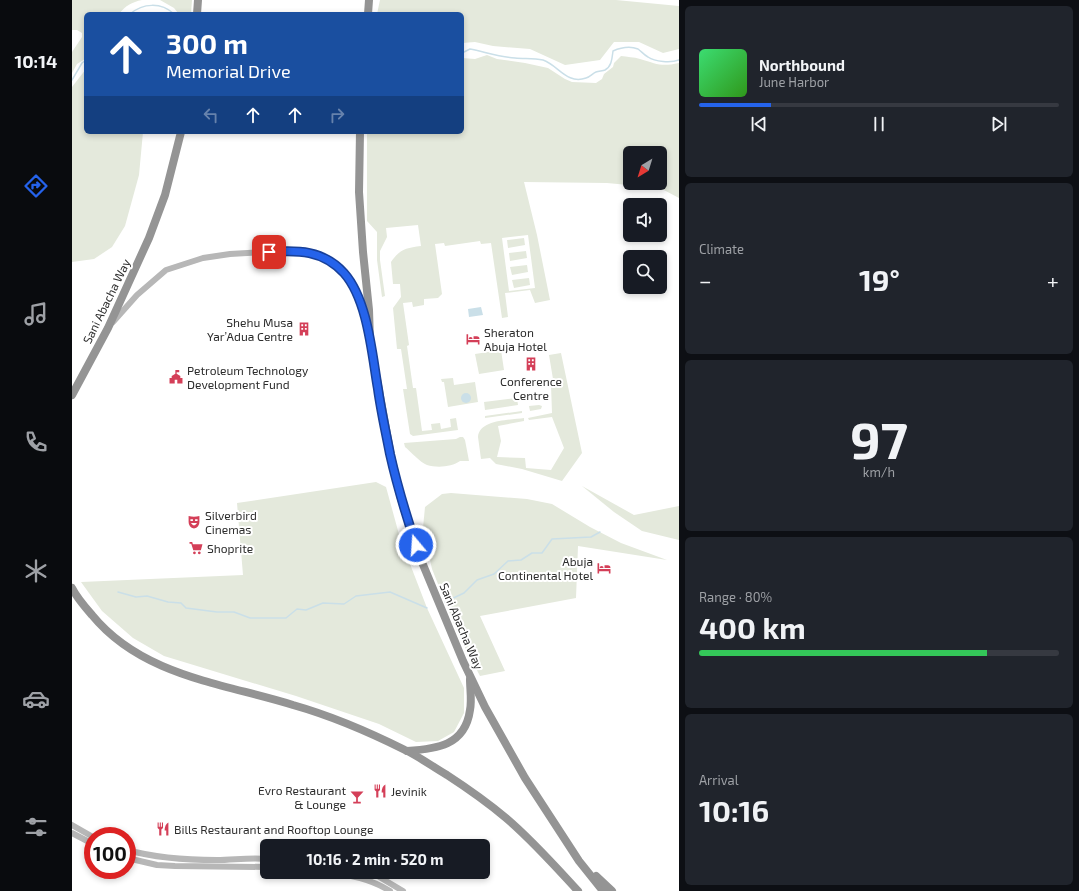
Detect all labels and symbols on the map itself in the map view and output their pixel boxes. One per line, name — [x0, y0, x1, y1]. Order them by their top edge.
north arrow — [623, 146, 667, 190]
pin — [252, 235, 286, 269]
street label: Sani Abacha Way — [79, 256, 133, 346]
place label: Shehu Musa Yar’Adua Centre — [207, 315, 293, 343]
building icon: Shehu Musa Yar’Adua Centre — [296, 321, 312, 337]
place label: Sheraton Abuja Hotel — [484, 325, 547, 354]
hotel icon: Sheraton Abuja Hotel — [465, 331, 481, 347]
building icon: Conference Centre — [523, 356, 539, 372]
place label: Petroleum Technology Development Fund — [187, 363, 309, 391]
public building icon: Petroleum Technology Development Fund — [168, 369, 184, 385]
place label: Conference Centre — [500, 374, 562, 402]
place label: Silverbird Cinemas — [205, 508, 257, 536]
theatre icon: Silverbird Cinemas — [186, 514, 202, 530]
position arrow — [395, 524, 437, 566]
supermarket icon: Shoprite — [188, 540, 204, 556]
place label: Shoprite — [207, 541, 253, 555]
place label: Abuja Continental Hotel — [498, 554, 593, 582]
hotel icon: Abuja Continental Hotel — [596, 560, 612, 576]
street label: Sani Abacha Way — [437, 581, 487, 672]
place label: Evro Restaurant & Lounge — [258, 783, 346, 811]
restaurant icon: Jevinik — [372, 783, 388, 799]
place label: Jevinik — [391, 784, 427, 798]
bar icon: Evro Restaurant & Lounge — [349, 789, 365, 805]
restaurant icon: Bills Restaurant and Rooftop Lounge — [155, 821, 171, 837]
place label: Bills Restaurant and Rooftop Lounge — [174, 822, 373, 836]
speed limit sign: 100 — [84, 827, 136, 879]

